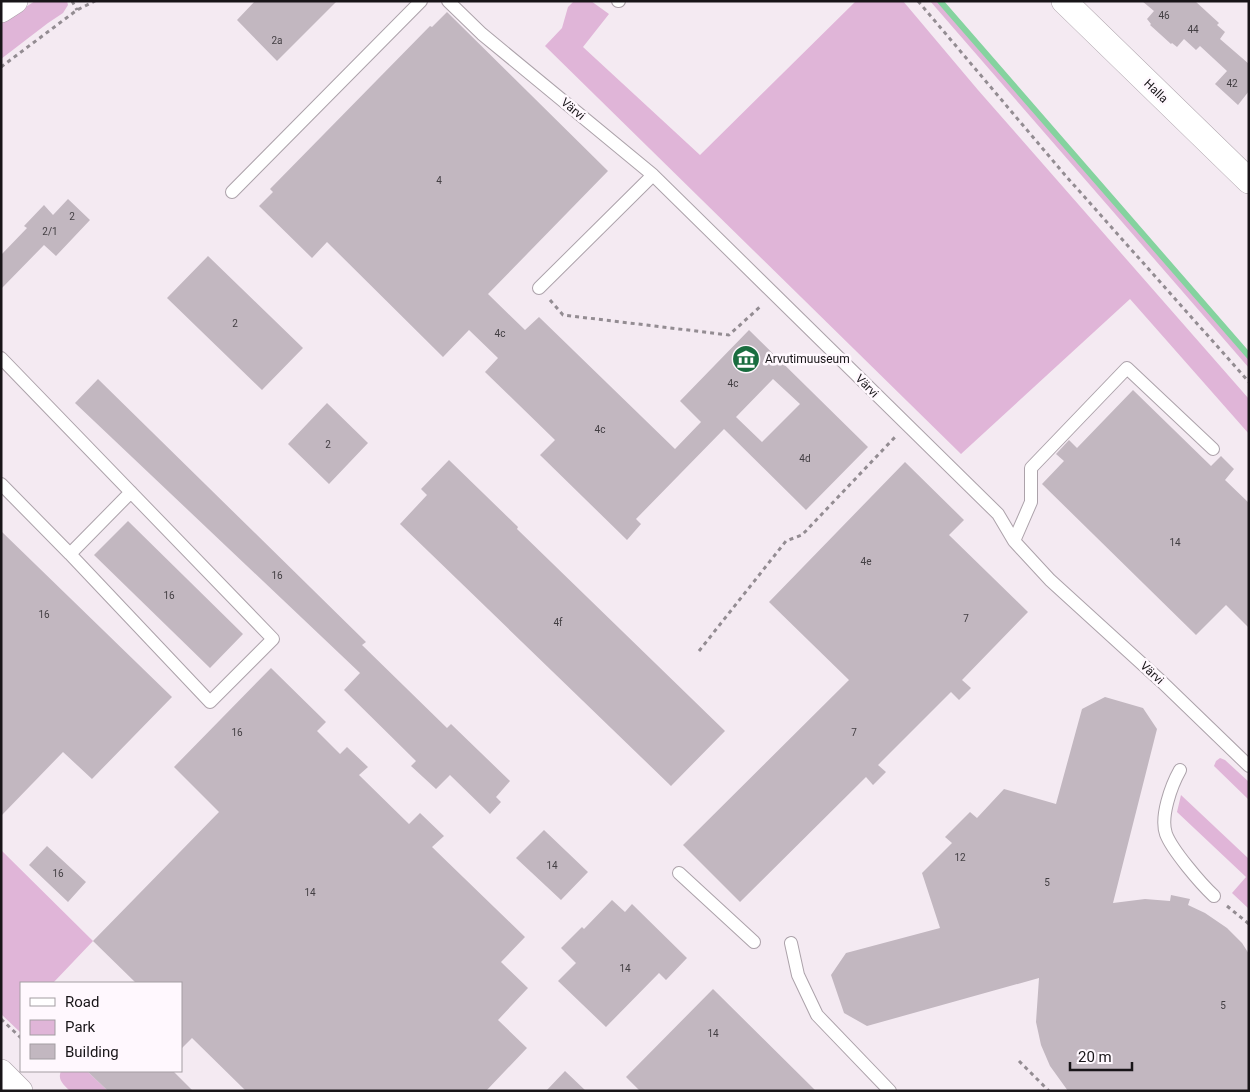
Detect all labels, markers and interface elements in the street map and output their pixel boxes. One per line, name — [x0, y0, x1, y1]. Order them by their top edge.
house number: 46 — [1158, 10, 1170, 21]
house number: 44 — [1187, 24, 1199, 35]
house number: 2a — [271, 35, 283, 46]
street label: Halla — [1141, 76, 1171, 106]
house number: 42 — [1226, 78, 1238, 89]
street label: Värvi — [558, 95, 588, 123]
house number: 4 — [436, 175, 442, 186]
house number: 2 — [69, 211, 75, 222]
house number: 2/1 — [42, 226, 58, 237]
house number: 2 — [232, 318, 238, 329]
house number: 4c — [495, 328, 505, 339]
museum icon: Arvutimuuseum — [731, 344, 761, 374]
place label: Arvutimuuseum — [765, 352, 850, 366]
street label: Värvi — [853, 372, 881, 400]
house number: 4c — [728, 378, 738, 389]
house number: 4c — [595, 424, 605, 435]
house number: 2 — [325, 439, 331, 450]
house number: 4d — [799, 453, 811, 464]
house number: 14 — [1169, 537, 1181, 548]
house number: 4e — [861, 556, 871, 567]
house number: 16 — [271, 570, 283, 581]
house number: 16 — [163, 590, 175, 601]
house number: 16 — [38, 609, 50, 620]
house number: 7 — [963, 613, 969, 624]
house number: 4f — [553, 617, 563, 628]
street label: Värvi — [1137, 659, 1167, 687]
house number: 16 — [231, 727, 243, 738]
house number: 7 — [851, 727, 857, 738]
house number: 12 — [954, 852, 966, 863]
house number: 14 — [546, 860, 558, 871]
house number: 16 — [52, 868, 64, 879]
house number: 5 — [1044, 877, 1050, 888]
house number: 14 — [304, 887, 316, 898]
house number: 14 — [619, 963, 631, 974]
legend — [20, 982, 182, 1072]
text: Road — [65, 993, 99, 1011]
house number: 5 — [1220, 1000, 1226, 1011]
text: Park — [65, 1018, 96, 1036]
house number: 14 — [707, 1028, 719, 1039]
scale bar — [1070, 1040, 1132, 1072]
text: Building — [65, 1043, 119, 1061]
text: 20 m — [1078, 1048, 1112, 1066]

